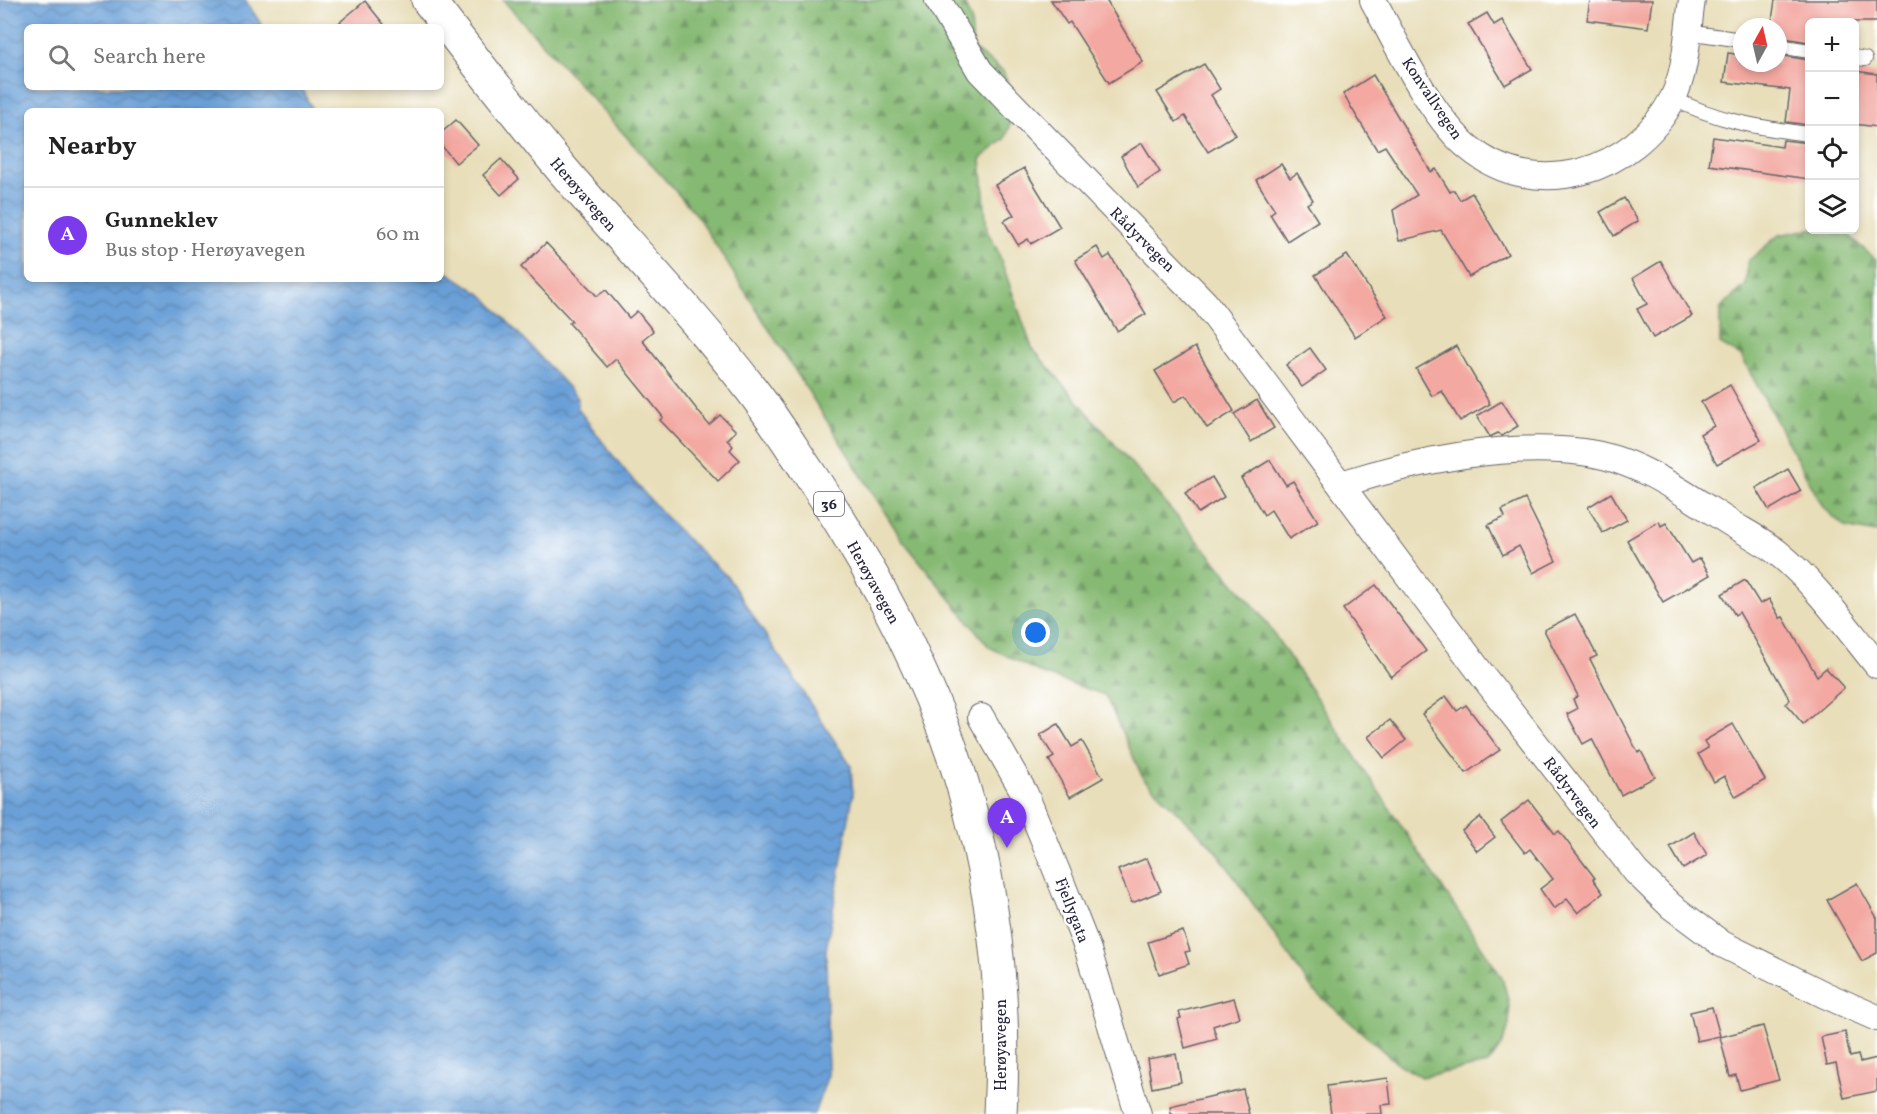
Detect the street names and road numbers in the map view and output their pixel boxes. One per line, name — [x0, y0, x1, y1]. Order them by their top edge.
street label: Konvallvegen — [1396, 54, 1467, 145]
street label: Herøyavegen — [544, 153, 621, 237]
street label: Rådyrvegen — [1104, 203, 1179, 278]
road number: 36 — [814, 492, 844, 516]
street label: Herøyavegen — [840, 537, 904, 629]
street label: Rådyrvegen — [1537, 753, 1606, 834]
street label: Fjellygata — [1049, 875, 1094, 946]
street label: Herøyavegen — [991, 999, 1013, 1091]

